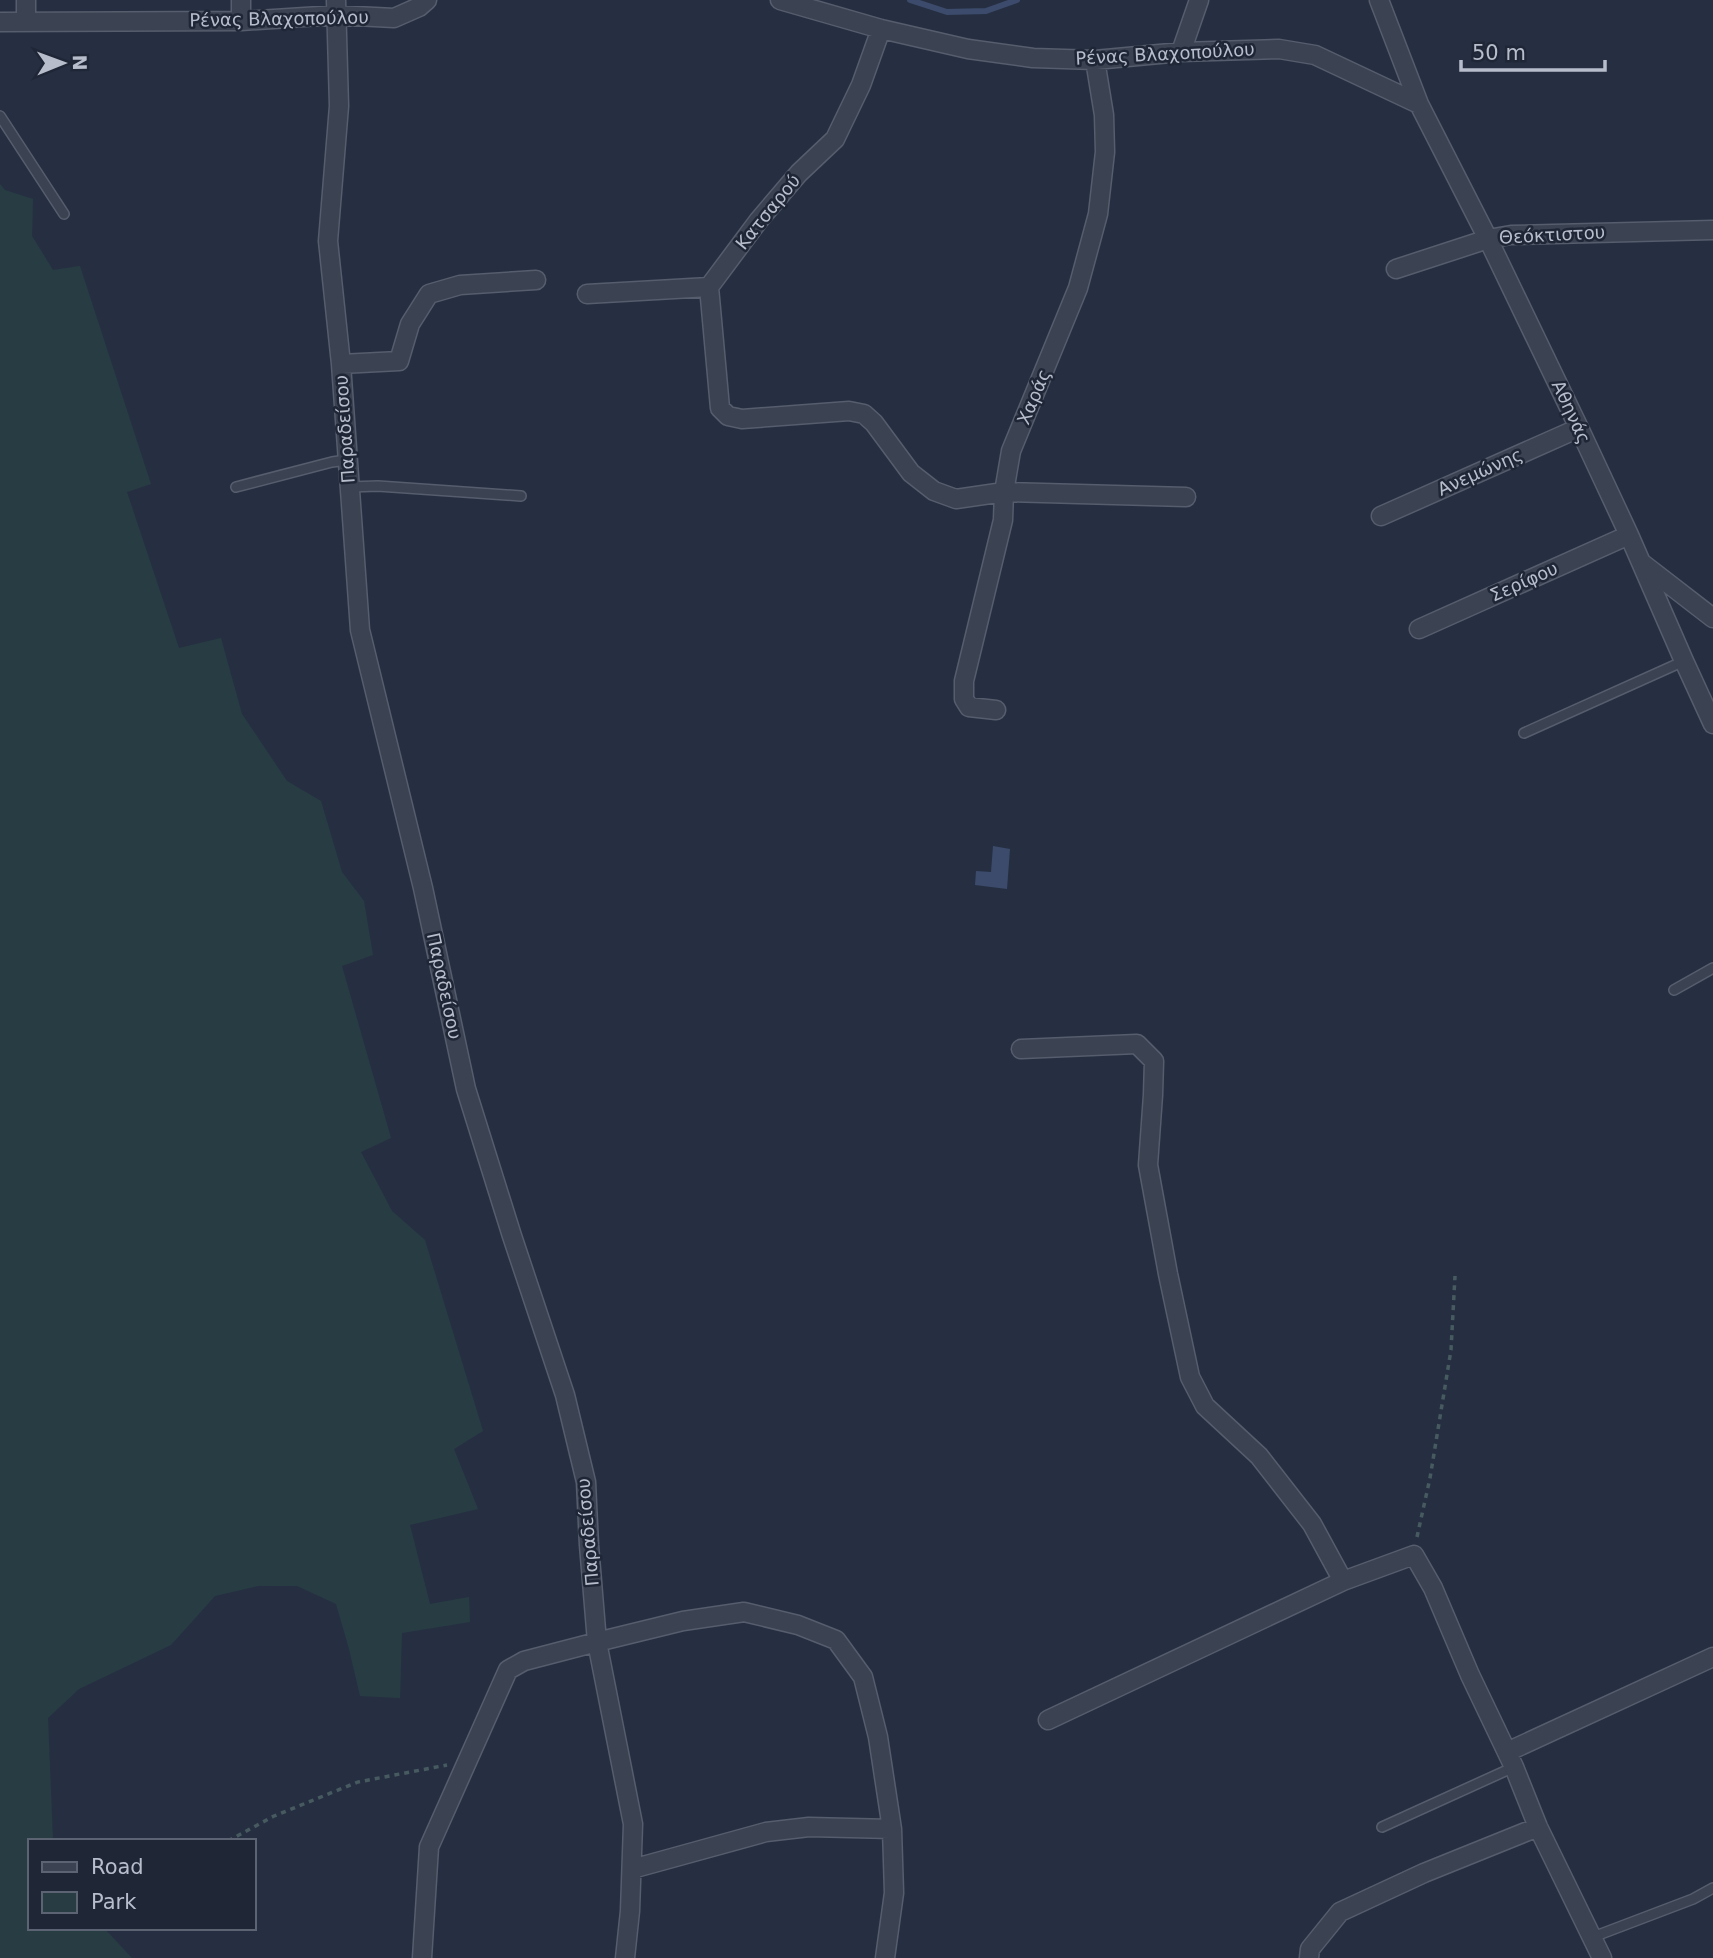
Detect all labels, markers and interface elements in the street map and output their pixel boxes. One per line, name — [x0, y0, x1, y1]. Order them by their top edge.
street label: Ρένας Βλαχοπούλου — [189, 6, 369, 31]
north arrow — [28, 28, 98, 98]
scale bar — [1461, 28, 1604, 72]
street label: Ρένας Βλαχοπούλου — [1075, 38, 1255, 69]
text: 50 m — [1472, 41, 1526, 65]
text: N — [69, 55, 91, 71]
street label: Κατσαρού — [731, 170, 804, 254]
street label: Θεόκτιστου — [1498, 221, 1606, 248]
street label: Χαράς — [1013, 366, 1055, 428]
street label: Παραδείσου — [330, 374, 359, 484]
street label: Αθηνάς — [1548, 377, 1595, 447]
street label: Ανεμώνης — [1434, 444, 1525, 500]
street label: Σερίφου — [1487, 557, 1561, 606]
street label: Παραδείσου — [423, 931, 466, 1041]
street label: Παραδείσου — [572, 1477, 603, 1587]
legend — [28, 1839, 256, 1930]
text: Road — [91, 1855, 144, 1879]
text: Park — [91, 1890, 137, 1914]

